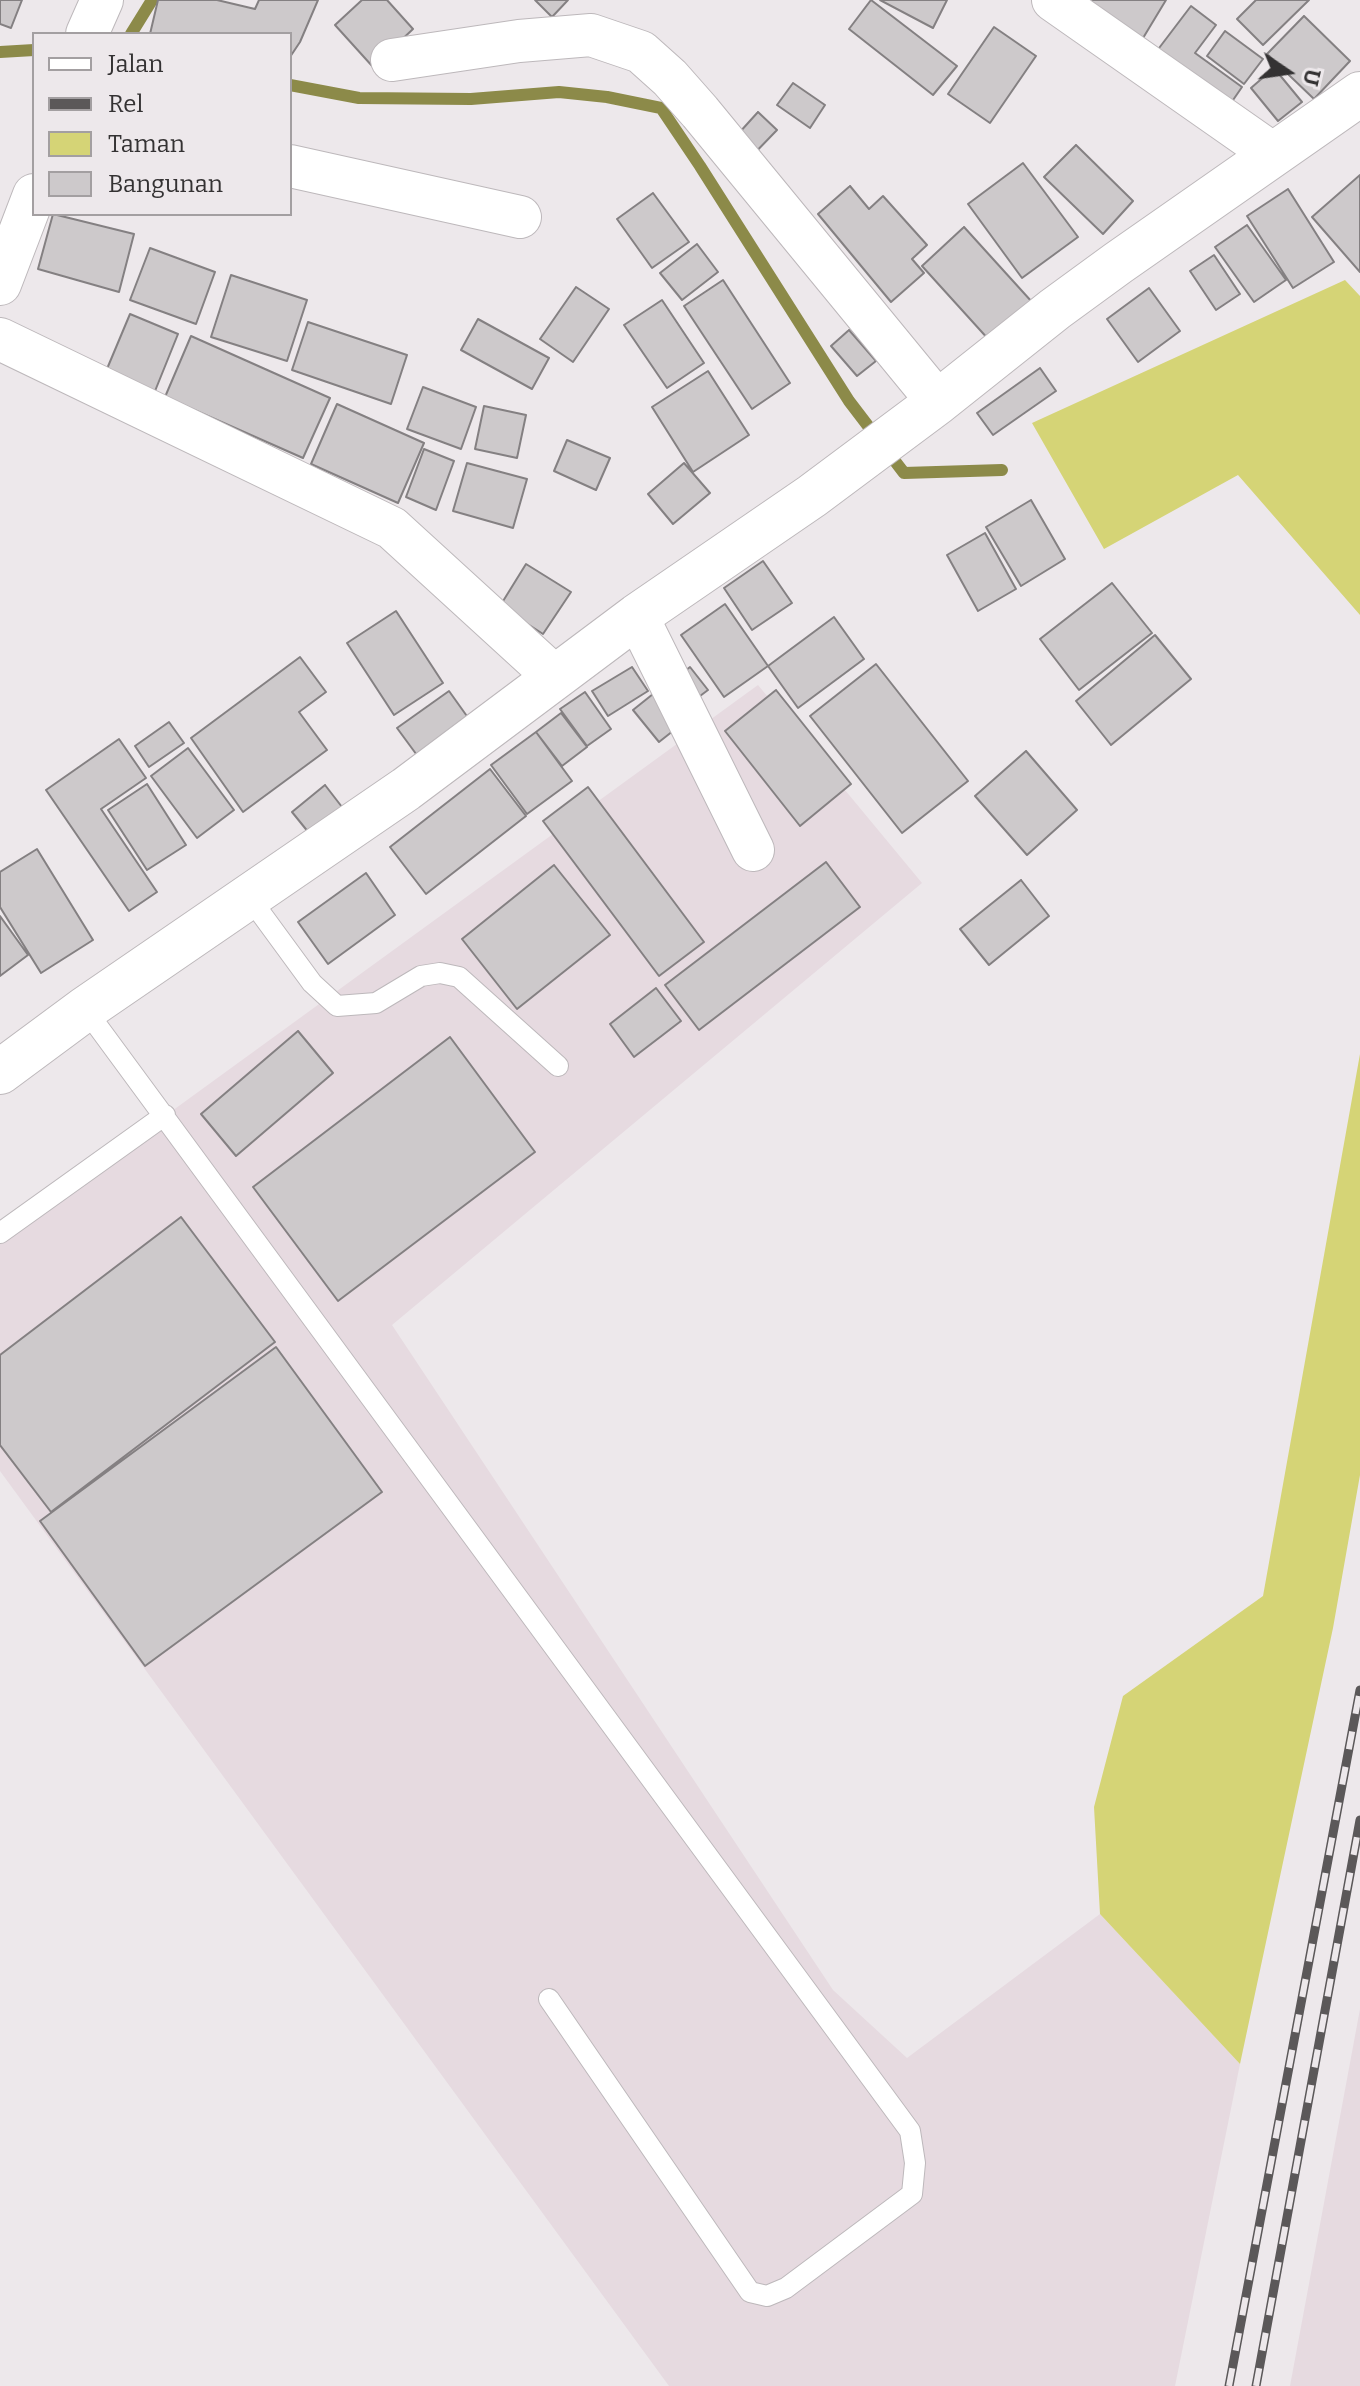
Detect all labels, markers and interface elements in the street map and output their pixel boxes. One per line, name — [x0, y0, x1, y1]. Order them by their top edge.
legend — [32, 32, 292, 216]
north arrow — [1248, 32, 1328, 112]
text: Jalan — [108, 50, 163, 78]
text: U — [1297, 67, 1327, 88]
text: Rel — [108, 90, 143, 118]
text: Taman — [108, 130, 185, 158]
text: Bangunan — [108, 170, 223, 198]

